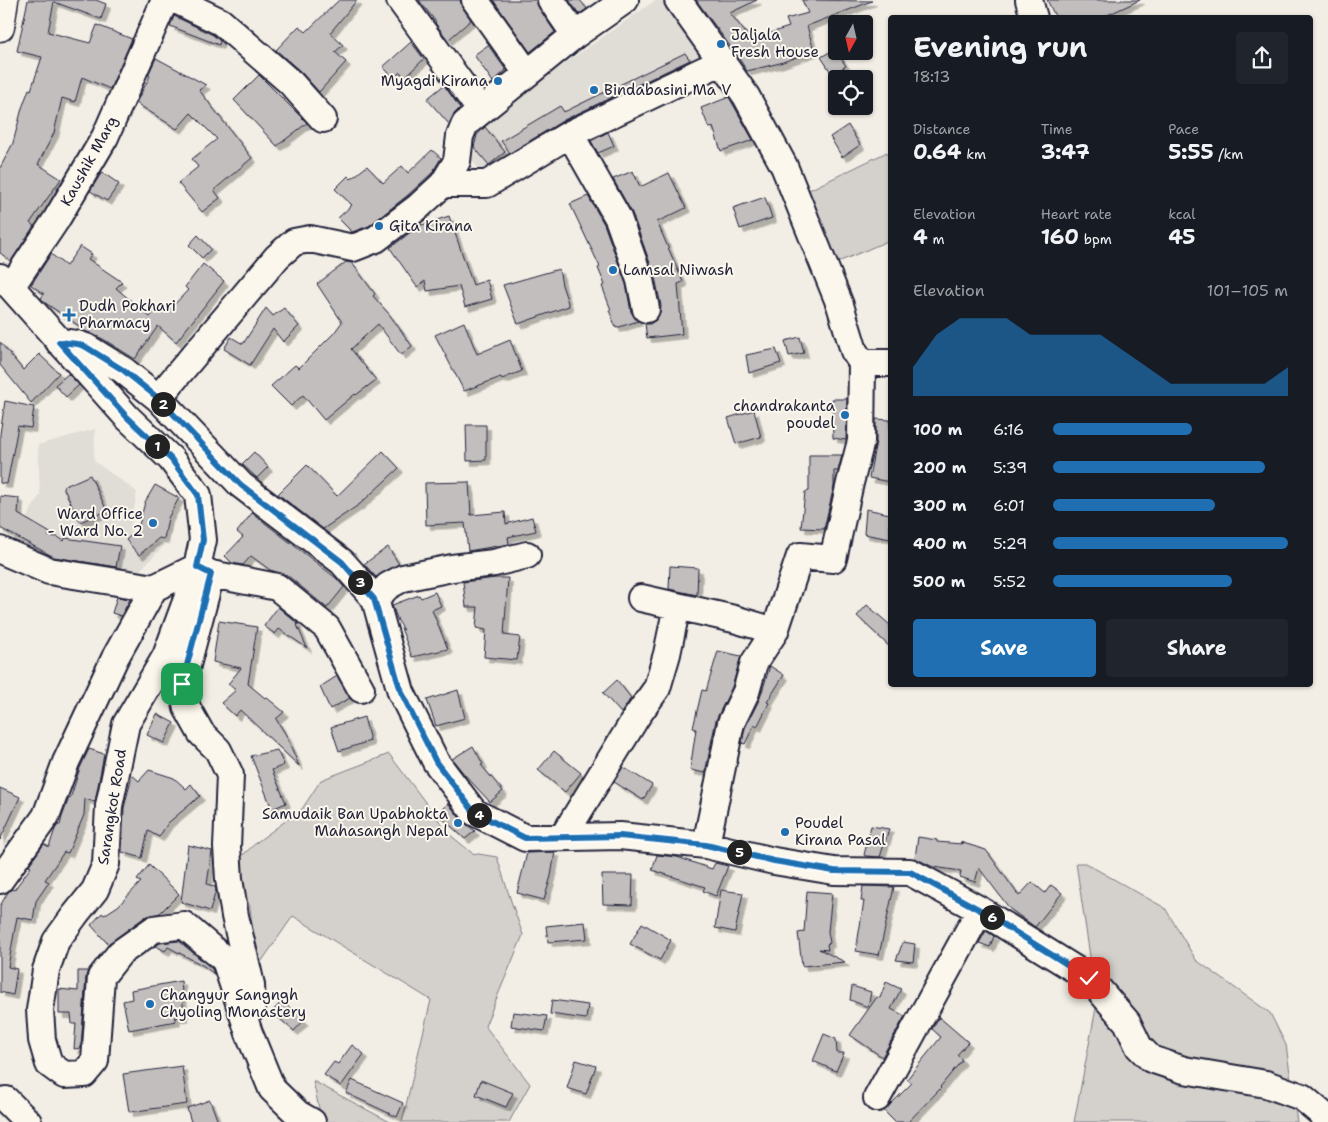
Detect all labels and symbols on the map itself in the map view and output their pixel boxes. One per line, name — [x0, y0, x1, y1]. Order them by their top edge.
north arrow — [828, 15, 872, 60]
place label: Jaljala Fresh House — [731, 25, 819, 62]
marker: Jaljala Fresh House — [715, 38, 727, 50]
place label: Myagdi Kirana — [381, 71, 489, 91]
marker: Myagdi Kirana — [492, 75, 504, 87]
place label: Bindabasini Ma V — [604, 80, 731, 100]
marker: Bindabasini Ma V — [588, 84, 600, 96]
street label: Kaushik Marg — [56, 112, 122, 210]
place label: Gita Kirana — [389, 216, 473, 236]
marker: Gita Kirana — [373, 220, 385, 232]
place label: Lamsal Niwash — [623, 260, 734, 280]
marker: Lamsal Niwash — [607, 264, 619, 276]
place label: Dudh Pokhari Pharmacy — [79, 296, 176, 333]
marker: Dudh Pokhari Pharmacy — [63, 309, 75, 321]
pin: 2 — [150, 392, 176, 416]
place label: chandrakanta poudel — [733, 396, 836, 433]
marker: chandrakanta poudel — [839, 409, 851, 421]
pin: 1 — [144, 434, 170, 458]
place label: Ward Office - Ward No. 2 — [47, 504, 143, 541]
marker: Ward Office - Ward No. 2 — [147, 517, 159, 529]
pin: 3 — [348, 570, 372, 594]
pin — [161, 663, 203, 705]
street label: Sarangkot Road — [93, 747, 131, 866]
pin: 4 — [466, 802, 492, 828]
place label: Samudaik Ban Upabhokta Mahasangh Nepal — [262, 804, 449, 841]
place label: Poudel Kirana Pasal — [795, 813, 886, 850]
marker: Samudaik Ban Upabhokta Mahasangh Nepal — [452, 817, 464, 829]
marker: Poudel Kirana Pasal — [779, 826, 791, 838]
pin: 5 — [726, 840, 752, 864]
pin: 6 — [980, 904, 1004, 930]
pin — [1068, 957, 1110, 999]
place label: Changyur Sangngh Chyoling Monastery — [160, 985, 306, 1022]
marker: Changyur Sangngh Chyoling Monastery — [144, 998, 156, 1010]

